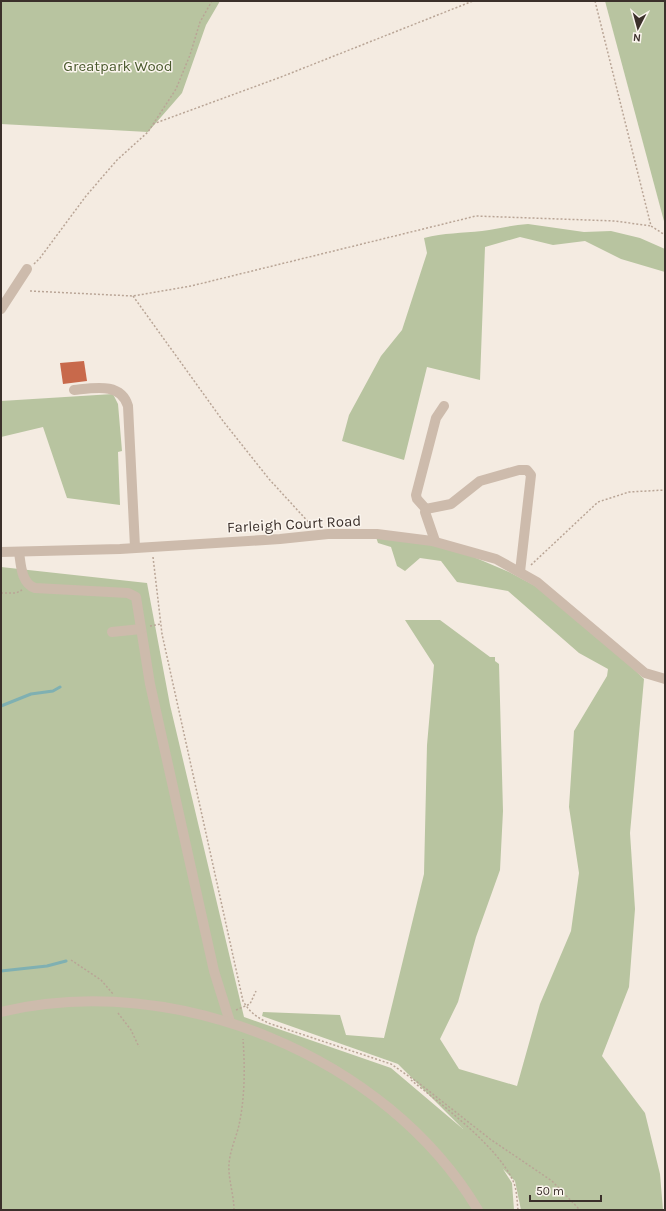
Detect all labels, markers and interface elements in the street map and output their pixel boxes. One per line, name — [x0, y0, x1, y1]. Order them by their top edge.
north arrow — [618, 8, 658, 48]
text: N — [632, 31, 642, 44]
park label: Greatpark Wood — [63, 57, 173, 75]
street label: Farleigh Court Road — [226, 511, 362, 537]
scale bar — [530, 1177, 601, 1203]
text: 50 m — [536, 1184, 564, 1198]

